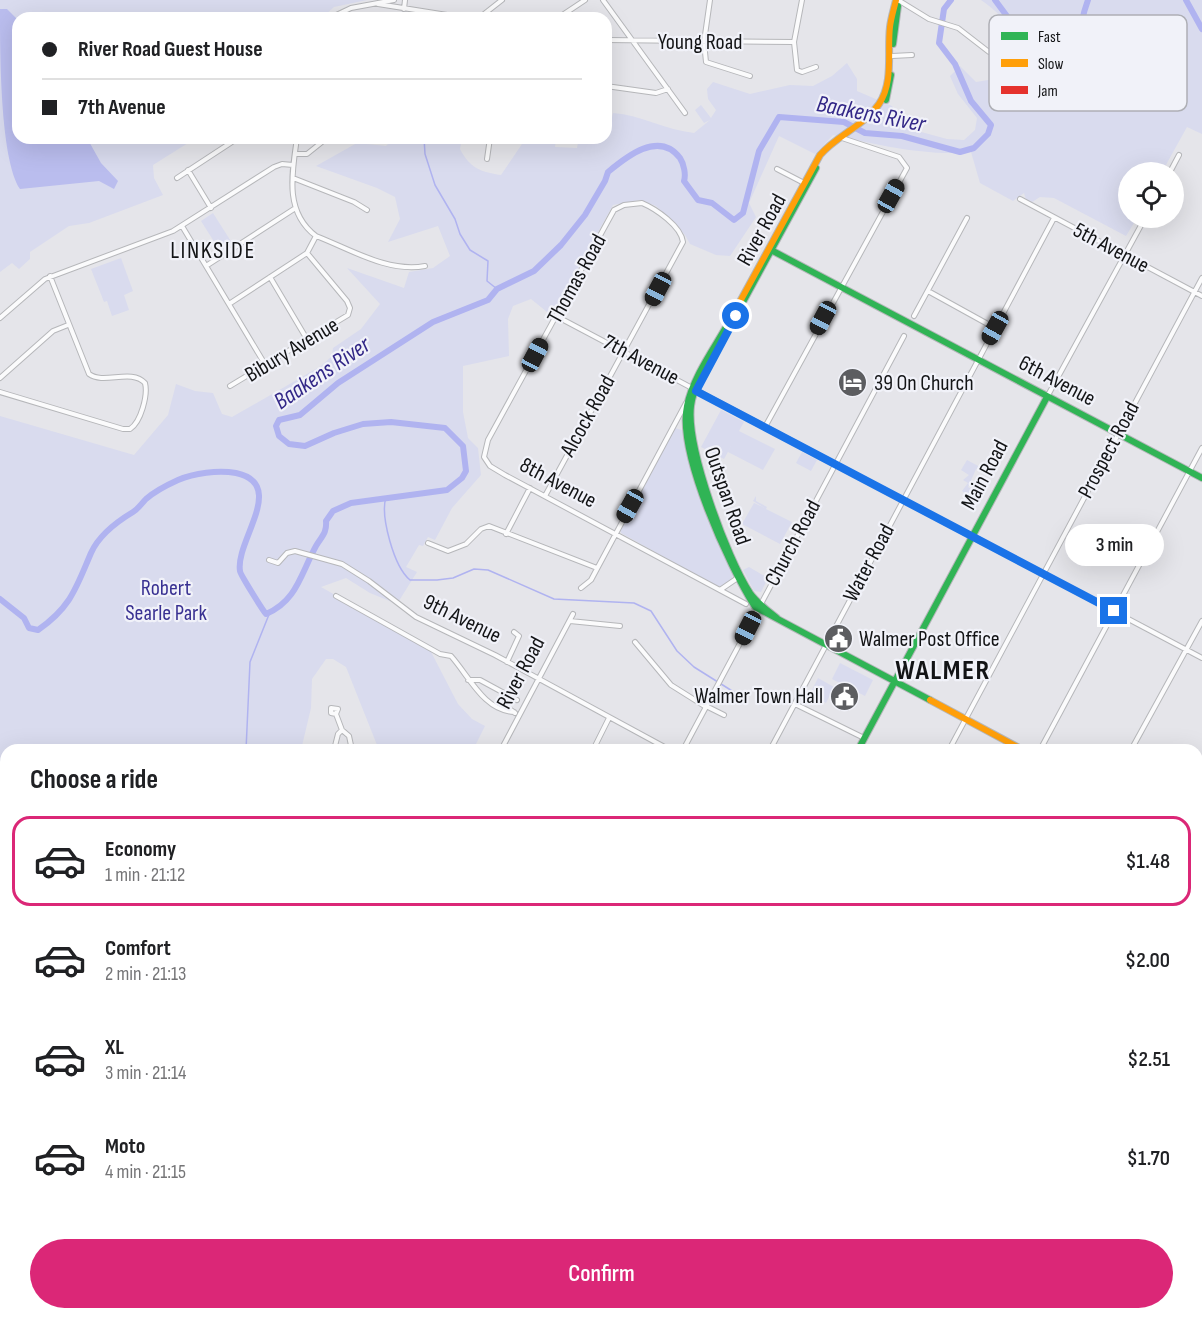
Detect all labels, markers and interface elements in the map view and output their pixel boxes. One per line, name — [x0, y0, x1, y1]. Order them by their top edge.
legend — [989, 15, 1187, 111]
text: Fast — [1038, 28, 1061, 47]
street label: Young Road — [658, 29, 742, 56]
text: River Road Guest House — [78, 36, 263, 63]
text: Slow — [1038, 55, 1063, 74]
text: Jam — [1037, 82, 1058, 101]
water label: Baakens River — [814, 89, 929, 139]
text: 7th Avenue — [78, 94, 166, 121]
map controls — [1118, 162, 1184, 228]
button: locate — [1118, 162, 1184, 228]
car — [874, 176, 908, 216]
street label: River Road — [731, 189, 793, 271]
street label: 5th Avenue — [1068, 217, 1154, 279]
street label: Thomas Road — [541, 230, 613, 328]
district label: LINKSIDE — [170, 236, 256, 265]
car — [642, 269, 674, 309]
car — [807, 298, 839, 338]
route start — [722, 302, 749, 329]
car — [978, 308, 1012, 348]
street label: Bibury Avenue — [240, 312, 344, 388]
water label: Baakens River — [268, 329, 377, 416]
street label: 7th Avenue — [598, 329, 684, 391]
car — [519, 335, 551, 375]
street label: 6th Avenue — [1014, 350, 1100, 412]
hotel icon: 39 On Church — [837, 367, 869, 399]
place label: 39 On Church — [874, 370, 974, 397]
street label: Alcock Road — [554, 371, 621, 462]
street label: Prospect Road — [1072, 397, 1146, 503]
street label: Main Road — [955, 435, 1015, 515]
street label: Outspan Road — [698, 444, 756, 548]
street label: 8th Avenue — [515, 452, 601, 514]
car — [613, 486, 647, 526]
street label: Church Road — [759, 495, 827, 591]
street label: Water Road — [837, 520, 901, 606]
callout: 3 min — [1064, 524, 1164, 566]
text: 3 min — [1096, 533, 1133, 557]
park label: Robert Searle Park — [125, 575, 207, 627]
street label: 9th Avenue — [419, 589, 505, 649]
route end — [1100, 597, 1127, 624]
car — [732, 608, 764, 648]
public building icon: Walmer Post Office — [822, 623, 854, 655]
place label: Walmer Post Office — [859, 626, 1000, 653]
street label: River Road — [491, 632, 551, 714]
district label: WALMER — [895, 654, 991, 687]
public building icon: Walmer Town Hall — [828, 680, 860, 712]
place label: Walmer Town Hall — [694, 683, 823, 710]
text: Choose a ride — [30, 764, 158, 796]
icon: car — [33, 834, 87, 888]
text: Economy — [105, 836, 176, 863]
text: $1.48 — [1125, 848, 1170, 875]
text: 1 min · 21:12 — [105, 863, 185, 887]
icon: car — [33, 933, 87, 987]
text: Comfort — [105, 935, 171, 962]
text: $2.00 — [1125, 947, 1170, 974]
text: 2 min · 21:13 — [105, 962, 186, 986]
icon: car — [33, 1032, 87, 1086]
text: XL — [105, 1034, 124, 1061]
text: $2.51 — [1127, 1046, 1170, 1073]
text: 3 min · 21:14 — [105, 1061, 186, 1085]
icon: car — [33, 1131, 87, 1185]
text: Moto — [105, 1133, 145, 1160]
text: $1.70 — [1127, 1145, 1170, 1172]
text: 4 min · 21:15 — [105, 1160, 186, 1184]
button: Confirm — [30, 1239, 1173, 1308]

